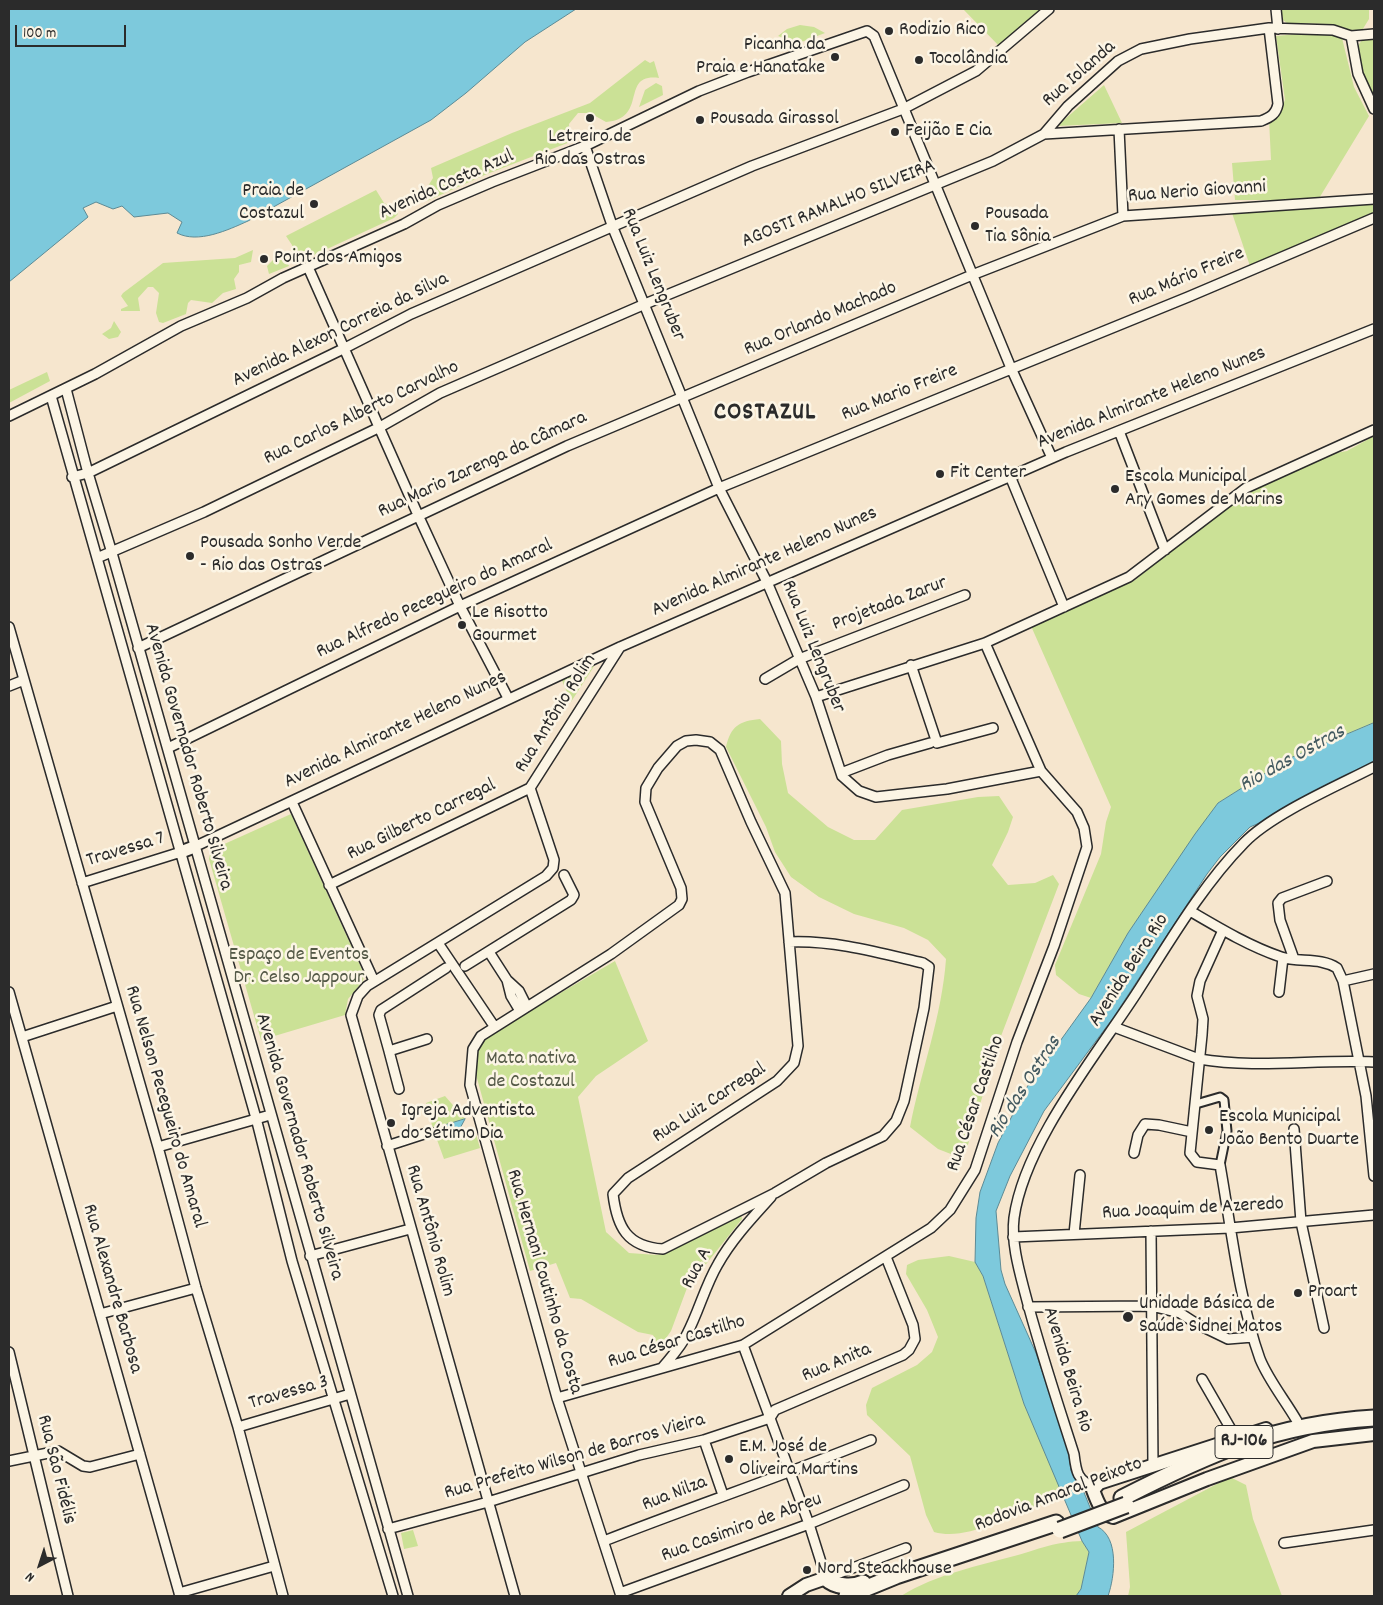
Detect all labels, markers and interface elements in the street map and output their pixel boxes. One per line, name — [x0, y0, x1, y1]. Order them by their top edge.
scale bar — [18, 15, 129, 47]
place label: Rodizio Rico — [899, 19, 986, 43]
text: 100 m — [23, 23, 56, 45]
marker: Rodizio Rico — [883, 25, 895, 37]
place label: Picanha da Praia e Hanatake — [696, 34, 825, 81]
street label: Rua Iolanda — [1038, 37, 1122, 113]
place label: Tocolândia — [929, 48, 1007, 72]
marker: Picanha da Praia e Hanatake — [829, 51, 841, 63]
marker: Tocolândia — [913, 54, 925, 66]
place label: Pousada Girassol — [710, 108, 839, 132]
marker: Letreiro de Rio das Ostras — [584, 112, 596, 124]
marker: Pousada Girassol — [694, 114, 706, 126]
place label: Feijão E Cia — [905, 120, 992, 144]
place label: Letreiro de Rio das Ostras — [534, 126, 646, 173]
marker: Feijão E Cia — [889, 126, 901, 138]
street label: Avenida Costa Azul — [376, 146, 518, 226]
street label: AGOSTI RAMALHO SILVEIRA — [739, 155, 939, 255]
street label: Rua Nerio Giovanni — [1127, 176, 1267, 210]
place label: Praia de Costazul — [239, 180, 304, 227]
marker: Praia de Costazul — [308, 198, 320, 210]
place label: Pousada Tia Sônia — [985, 203, 1051, 250]
street label: Rua Luiz Lengruber — [614, 205, 690, 345]
marker: Pousada Tia Sônia — [969, 220, 981, 232]
street label: Rua Mário Freire — [1125, 243, 1249, 313]
place label: Point dos Amigos — [274, 247, 403, 271]
marker: Point dos Amigos — [258, 253, 270, 265]
street label: Avenida Alexon Correia da Silva — [229, 268, 453, 394]
street label: Rua Orlando Machado — [741, 277, 901, 363]
street label: Avenida Almirante Heleno Nunes — [1034, 342, 1270, 456]
street label: Rua Carlos Alberto Carvalho — [260, 356, 464, 472]
street label: Rua Mario Freire — [838, 360, 962, 428]
district label: COSTAZUL — [713, 400, 817, 430]
street label: Rua Mario Zarenga da Câmara — [375, 407, 591, 525]
place label: Fit Center — [950, 462, 1026, 486]
place label: Escola Municipal Ary Gomes de Marins — [1125, 466, 1283, 513]
marker: Fit Center — [934, 468, 946, 480]
marker: Escola Municipal Ary Gomes de Marins — [1109, 483, 1121, 495]
street label: Avenida Almirante Heleno Nunes — [648, 502, 882, 624]
place label: Pousada Sonho Verde - Rio das Ostras — [200, 532, 361, 579]
street label: Rua Alfredo Pecegueiro do Amaral — [313, 535, 557, 665]
marker: Pousada Sonho Verde - Rio das Ostras — [184, 550, 196, 562]
street label: Projetada Zarur — [829, 572, 951, 638]
street label: Rua Luiz Lengruber — [774, 577, 850, 717]
place label: Le Risotto Gourmet — [472, 602, 548, 649]
marker: Le Risotto Gourmet — [456, 619, 468, 631]
street label: Avenida Governador Roberto Silveira — [137, 621, 237, 893]
street label: Rua Antônio Rolim — [511, 650, 603, 778]
street label: Avenida Almirante Heleno Nunes — [281, 667, 511, 795]
water label: Rio das Ostras — [1236, 721, 1350, 799]
street label: Rua Gilberto Carregal — [344, 775, 500, 867]
street label: Travessa 7 — [84, 828, 168, 874]
street label: Avenida Beira Rio — [1085, 910, 1175, 1032]
park label: Espaço de Eventos Dr. Celso Jappour — [229, 944, 369, 991]
street label: Rua Nelson Pecegueiro do Amaral — [118, 983, 210, 1231]
street label: Avenida Governador Roberto Silveira — [248, 1011, 348, 1283]
water label: Rio das Ostras — [984, 1032, 1068, 1144]
street label: Rua César Castilho — [943, 1033, 1011, 1175]
park label: Mata nativa de Costazul — [486, 1048, 576, 1095]
street label: Rua Luiz Carregal — [649, 1058, 771, 1150]
place label: Igreja Adventista do Sétimo Dia — [401, 1100, 534, 1147]
place label: Escola Municipal João Bento Duarte — [1219, 1106, 1359, 1153]
marker: Igreja Adventista do Sétimo Dia — [385, 1117, 397, 1129]
marker: Escola Municipal João Bento Duarte — [1203, 1124, 1215, 1136]
street label: Rua Antônio Rolim — [399, 1162, 459, 1300]
street label: Rua Hernani Coutinho da Costa — [499, 1167, 587, 1397]
street label: Rua Joaquim de Azeredo — [1102, 1193, 1284, 1227]
street label: Rua Alexandre Barbosa — [75, 1202, 147, 1376]
street label: Rua A — [677, 1244, 719, 1294]
place label: Proart — [1308, 1281, 1358, 1305]
marker: Proart — [1292, 1287, 1304, 1299]
place label: Unidade Básica de Saúde Sidnei Matos — [1139, 1293, 1283, 1340]
street label: Avenida Beira Rio — [1036, 1304, 1096, 1436]
marker: Unidade Básica de Saúde Sidnei Matos — [1121, 1310, 1135, 1324]
street label: Rua César Castilho — [606, 1311, 748, 1375]
street label: Rua Anita — [799, 1339, 875, 1389]
street label: Travessa 3 — [246, 1371, 332, 1417]
street label: Rua Prefeito Wilson de Barros Vieira — [442, 1409, 708, 1507]
street label: Rua São Fidélis — [30, 1413, 80, 1527]
road number: RJ-106 — [1215, 1425, 1273, 1458]
place label: E.M. José de Oliveira Martins — [739, 1436, 858, 1483]
marker: E.M. José de Oliveira Martins — [723, 1453, 735, 1465]
street label: Rodovia Amaral Peixoto — [972, 1453, 1146, 1539]
street label: Rua Nilza — [639, 1472, 711, 1518]
street label: Rua Casimiro de Abreu — [658, 1489, 826, 1569]
north arrow — [15, 1540, 65, 1590]
place label: Nord Steackhouse — [817, 1558, 952, 1582]
marker: Nord Steackhouse — [801, 1564, 813, 1576]
text: N — [21, 1567, 39, 1586]

